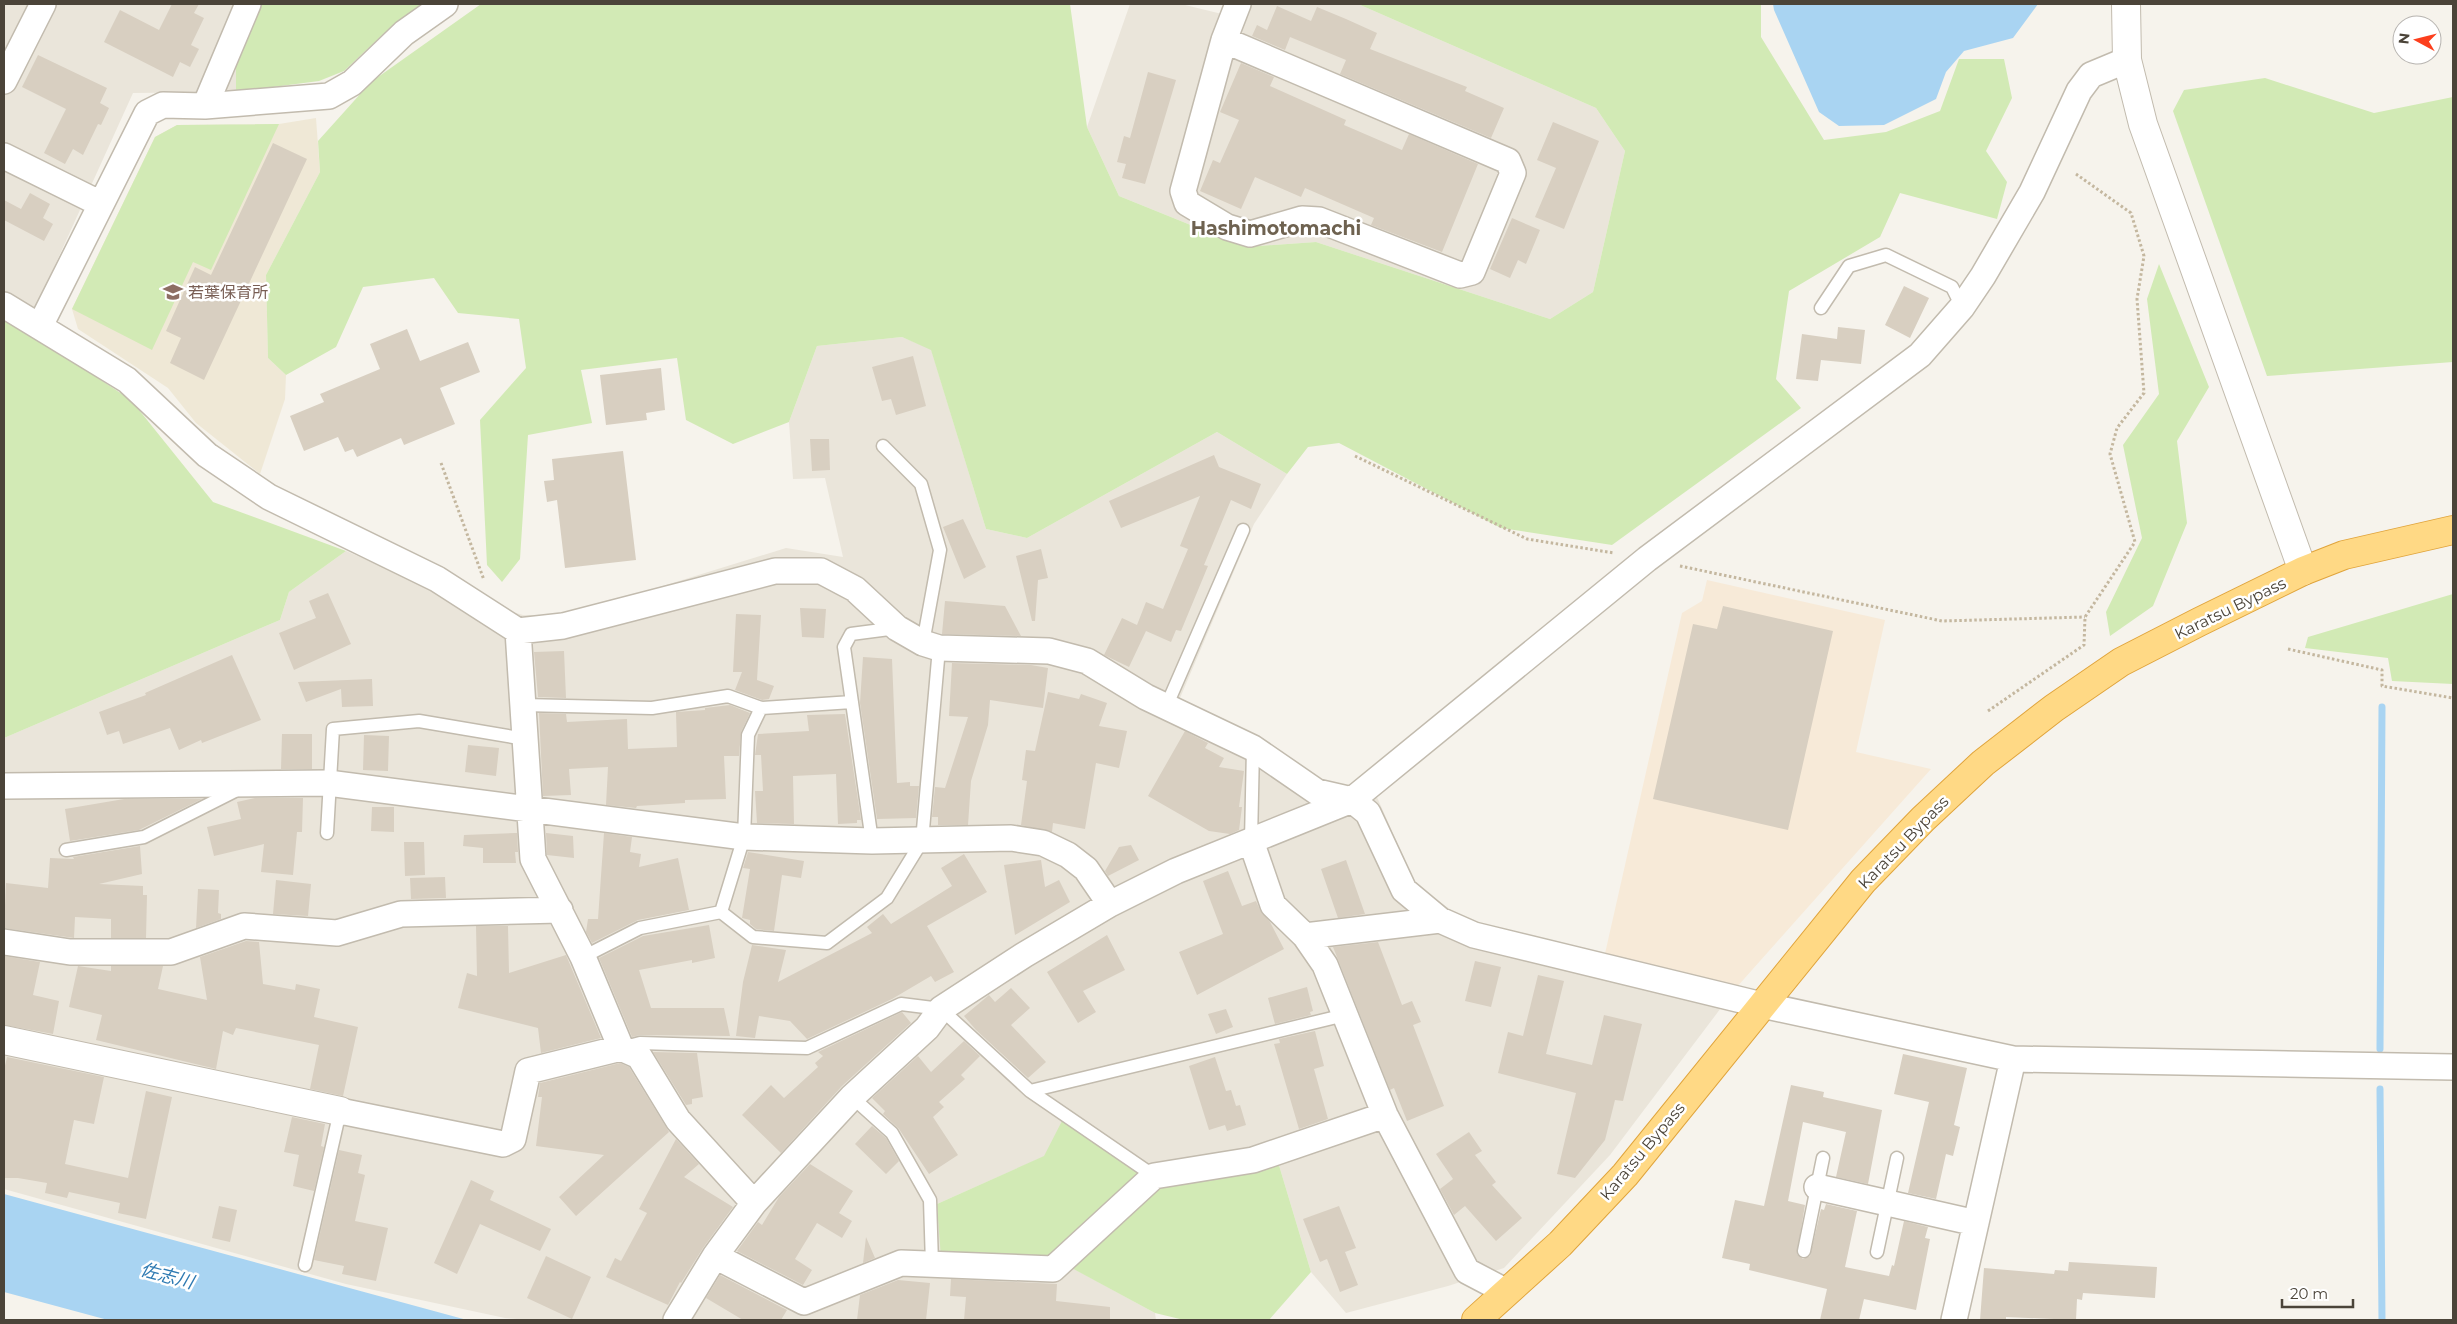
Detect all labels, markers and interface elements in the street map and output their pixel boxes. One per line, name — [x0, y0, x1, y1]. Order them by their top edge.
north arrow — [2392, 15, 2442, 65]
text: N — [2394, 32, 2414, 45]
district label: Hashimotomachi — [1191, 217, 1361, 240]
school or university icon: 若葉保育所 — [162, 281, 184, 303]
place label: 若葉保育所 — [188, 283, 268, 302]
street label: Karatsu Bypass — [2171, 573, 2289, 644]
street label: Karatsu Bypass — [1854, 792, 1953, 893]
street label: Karatsu Bypass — [1596, 1098, 1689, 1204]
water label: 佐志川 — [138, 1258, 198, 1294]
scale bar — [2282, 1276, 2353, 1308]
text: 20 m — [2290, 1284, 2328, 1303]

